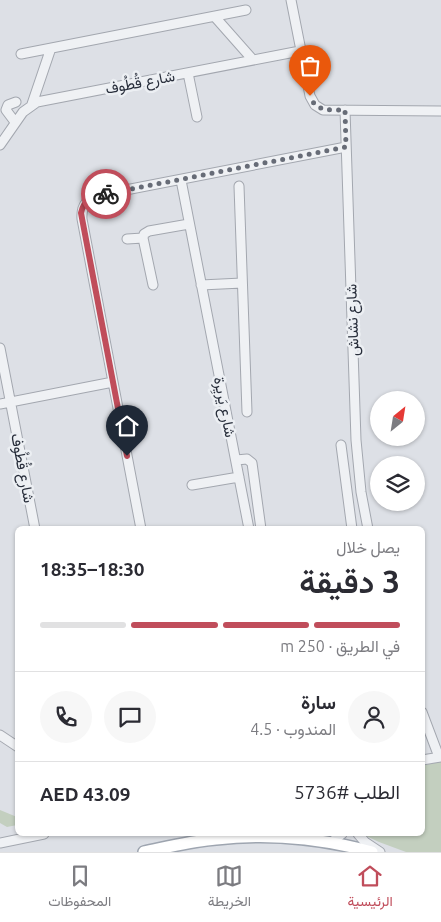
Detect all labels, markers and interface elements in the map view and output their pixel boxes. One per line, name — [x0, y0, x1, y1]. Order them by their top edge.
pin — [289, 45, 331, 96]
icon: bag — [296, 52, 324, 80]
street label: شارع قُطُوف — [104, 65, 177, 100]
courier — [81, 169, 131, 219]
icon: bike — [92, 180, 120, 208]
street label: شارع نشاش — [342, 283, 365, 356]
street label: شارع يَريِرة — [208, 375, 239, 440]
north arrow — [370, 391, 425, 446]
map controls — [370, 391, 425, 511]
pin — [106, 405, 148, 456]
icon: home — [113, 412, 141, 440]
street label: شارع قُطُوف — [5, 432, 40, 505]
button: layers — [370, 456, 425, 511]
text: يصل خلال — [336, 538, 400, 556]
text: 18:30–18:35 — [40, 558, 145, 580]
text: 3 دقيقة — [299, 563, 400, 599]
text: في الطريق · 250 m — [280, 637, 400, 655]
button: phone — [40, 691, 92, 743]
button: chat — [104, 691, 156, 743]
text: سارة — [301, 691, 336, 713]
button: person — [348, 691, 400, 743]
text: المندوب · 4.5 — [250, 720, 336, 738]
text: الطلب #5736 — [294, 781, 400, 803]
text: AED 43.09 — [40, 783, 131, 805]
tab: المحفوظات — [48, 862, 111, 914]
tab: الخريطة — [208, 862, 251, 914]
tab: الرئيسية — [348, 862, 393, 914]

